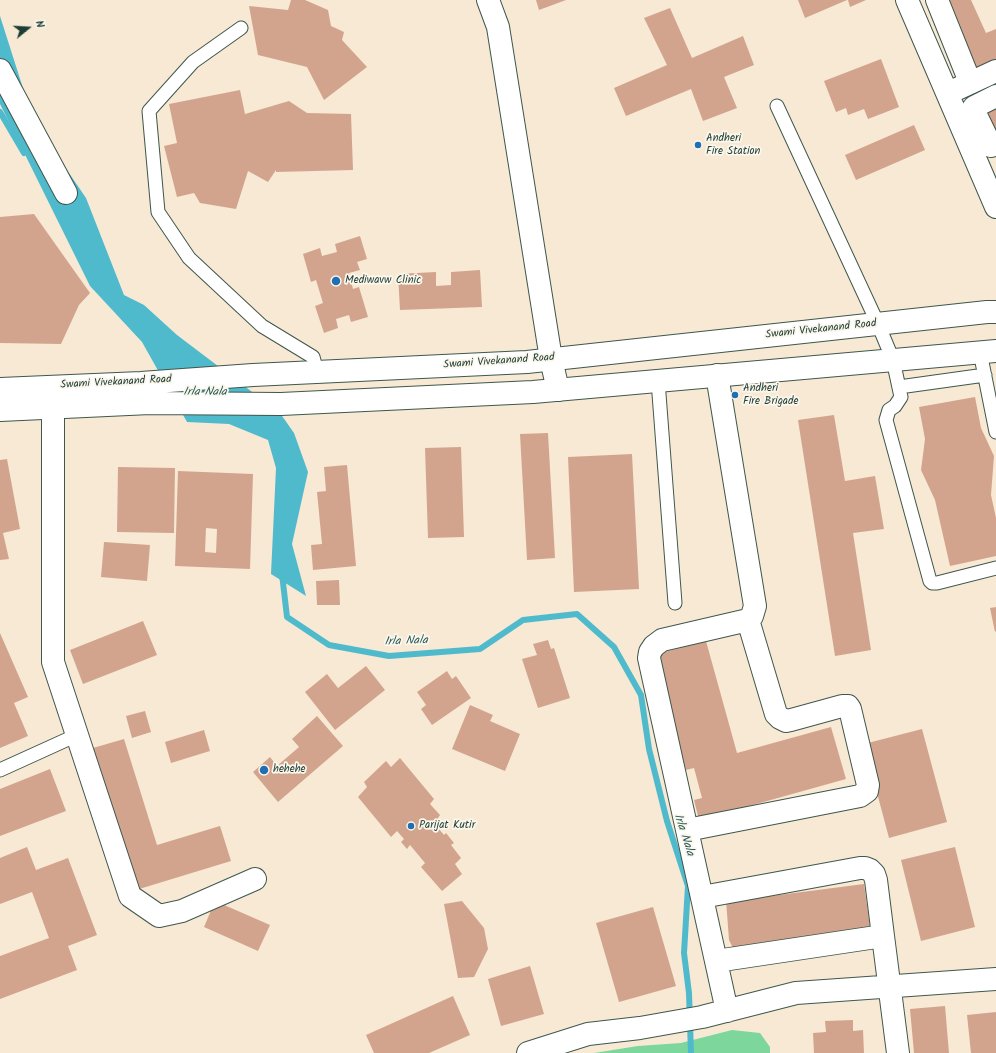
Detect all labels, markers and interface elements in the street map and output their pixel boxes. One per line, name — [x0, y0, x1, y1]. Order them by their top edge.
north arrow — [8, 8, 48, 48]
text: N — [30, 18, 49, 30]
place label: Andheri Fire Station — [706, 132, 760, 158]
marker: Andheri Fire Station — [693, 140, 703, 150]
place label: Mediwavw Clinic — [345, 274, 421, 288]
marker: Mediwavw Clinic — [330, 275, 342, 287]
street label: Swami Vivekanand Road — [765, 318, 877, 342]
street label: Swami Vivekanand Road — [443, 352, 555, 372]
street label: Swami Vivekanand Road — [60, 373, 172, 393]
place label: Andheri Fire Brigade — [743, 382, 798, 408]
water label: Irla Nala — [183, 386, 227, 400]
marker: Andheri Fire Brigade — [730, 390, 740, 400]
water label: Irla Nala — [384, 634, 428, 650]
place label: hehehe — [273, 763, 306, 777]
marker: hehehe — [258, 764, 270, 776]
water label: Irla Nala — [669, 812, 697, 858]
place label: Parijat Kutir — [419, 819, 475, 833]
marker: Parijat Kutir — [406, 821, 416, 831]

